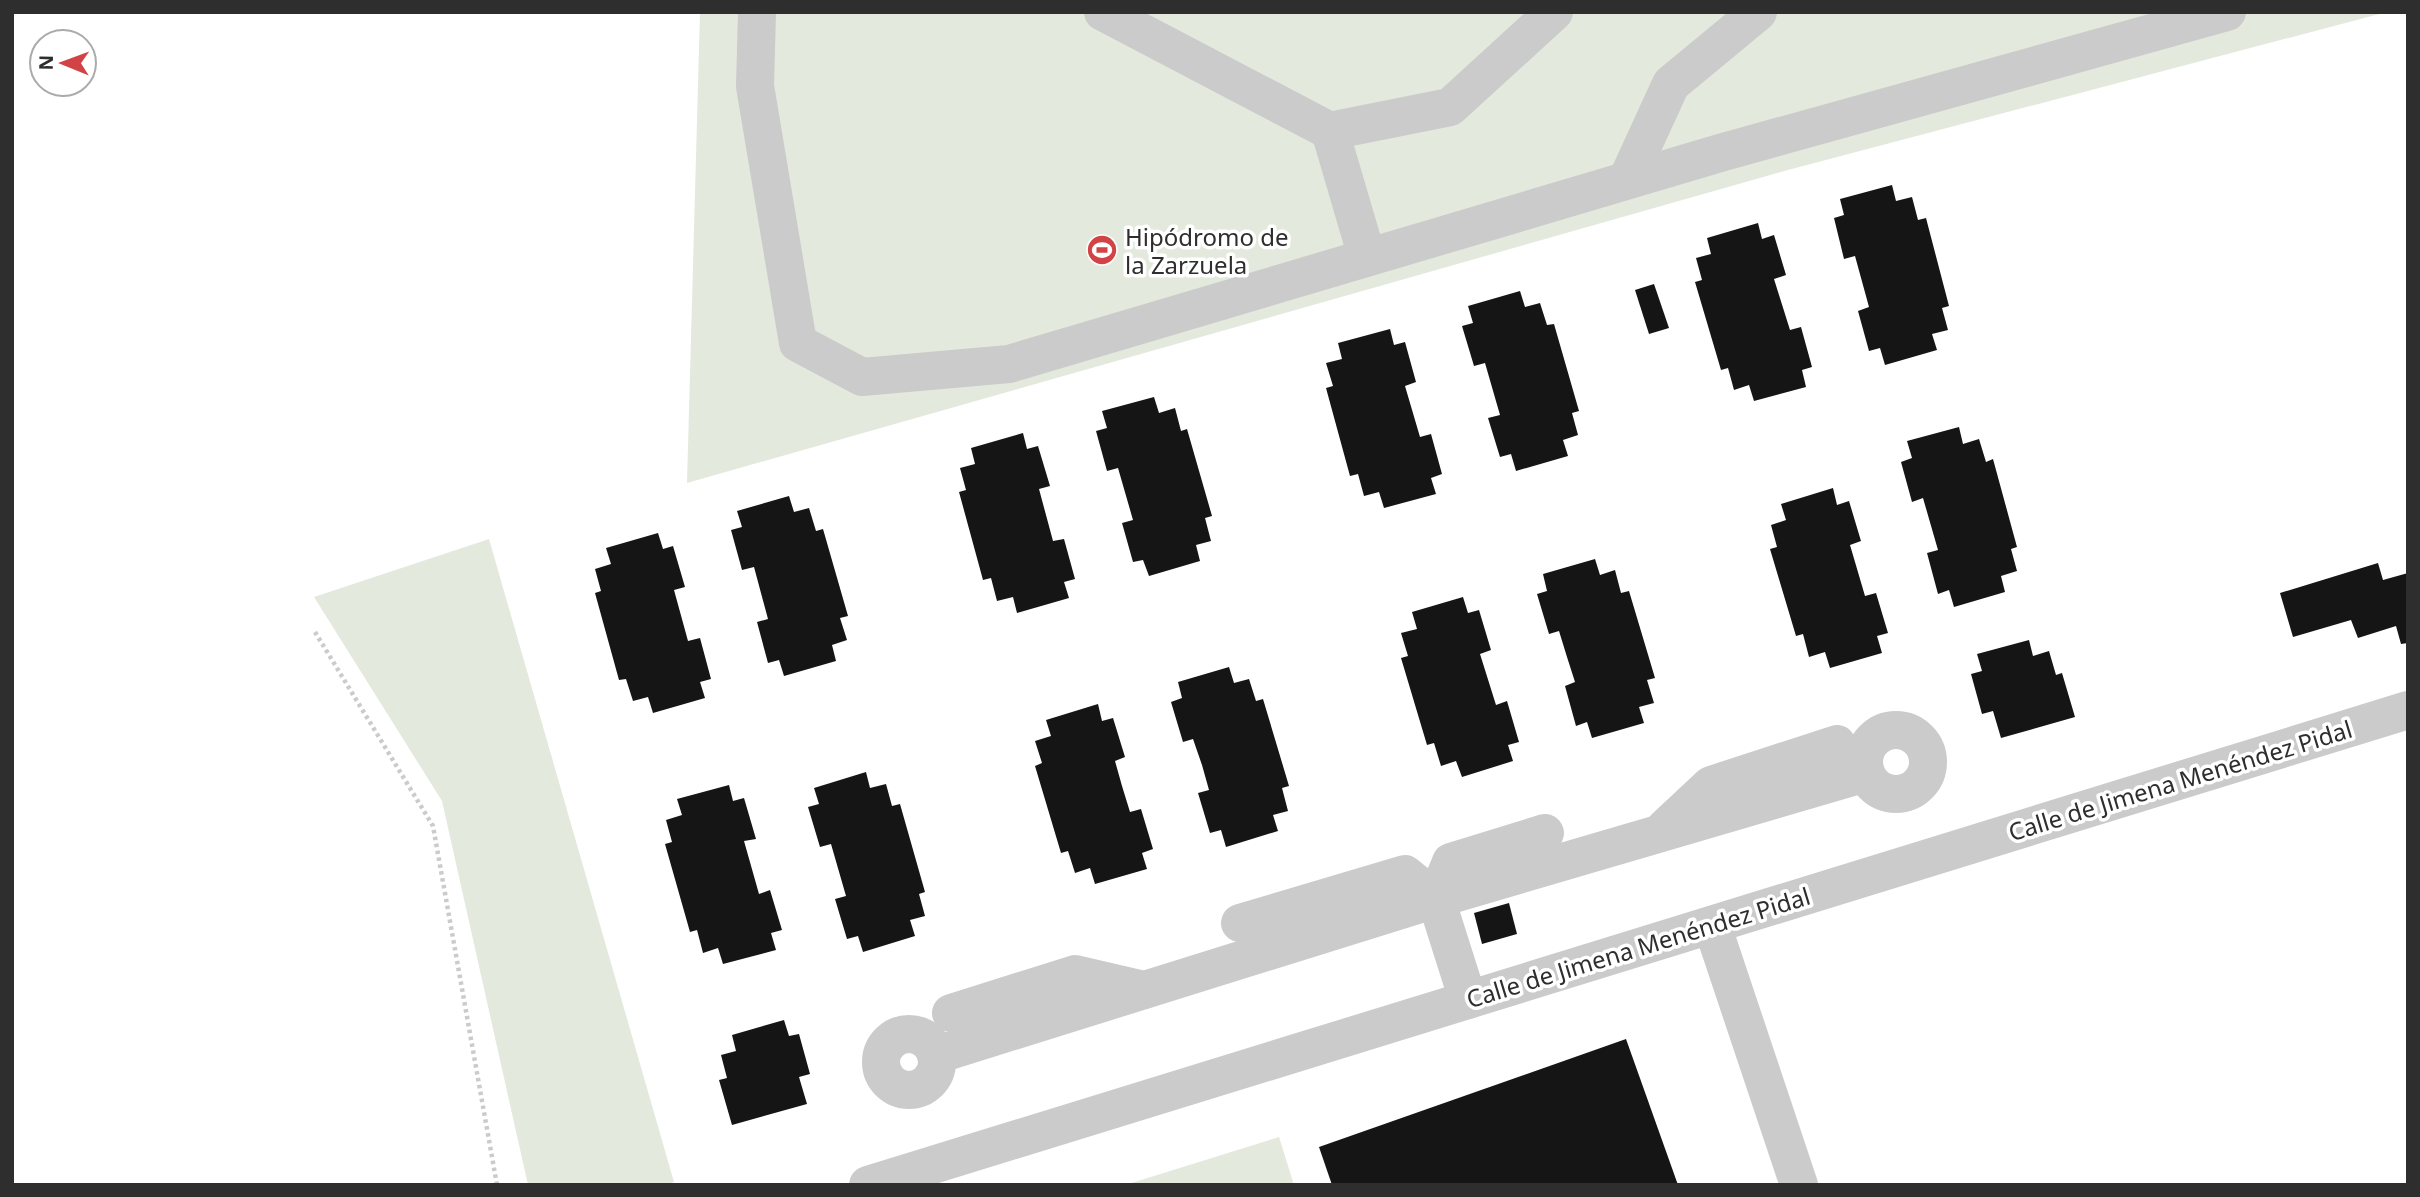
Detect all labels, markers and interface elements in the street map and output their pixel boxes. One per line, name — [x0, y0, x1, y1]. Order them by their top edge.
north arrow — [28, 28, 98, 98]
text: N — [33, 55, 59, 71]
place label: Hipódromo de la Zarzuela — [1125, 220, 1288, 281]
sports icon: Hipódromo de la Zarzuela — [1085, 233, 1119, 267]
street label: Calle de Jimena Menéndez Pidal — [2004, 712, 2356, 848]
street label: Calle de Jimena Menéndez Pidal — [1462, 879, 1814, 1015]

